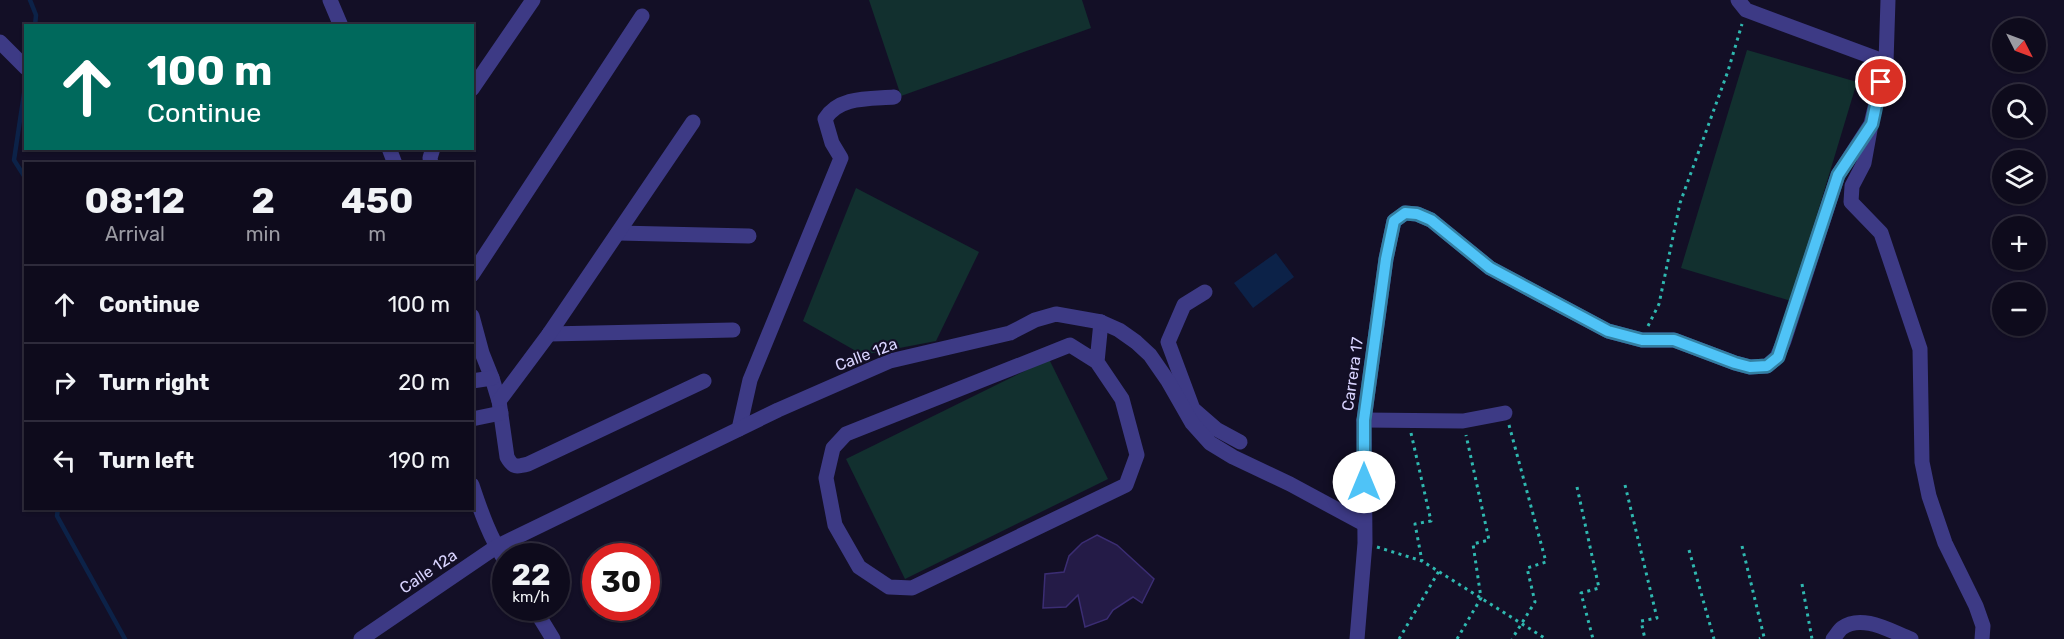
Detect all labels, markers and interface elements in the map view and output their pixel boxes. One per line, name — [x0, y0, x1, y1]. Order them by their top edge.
north arrow — [1992, 18, 2046, 72]
map controls — [1992, 18, 2046, 336]
text: 100 m — [147, 46, 272, 96]
icon: ahead — [48, 48, 126, 126]
pin — [1855, 56, 1906, 107]
icon: arrive — [1864, 65, 1897, 98]
button: search — [1992, 84, 2046, 138]
text: Continue — [147, 97, 261, 129]
button: layers — [1992, 150, 2046, 204]
text: 08:12 — [85, 179, 185, 222]
text: 2 — [251, 179, 275, 222]
text: 450 — [341, 179, 413, 222]
button: + — [1992, 216, 2046, 270]
text: Arrival — [105, 222, 165, 246]
text: min — [246, 222, 281, 246]
text: m — [368, 222, 386, 246]
button: − — [1992, 282, 2046, 336]
icon: ahead — [48, 288, 81, 321]
text: Continue — [99, 291, 200, 318]
text: 100 m — [388, 291, 450, 318]
street label: Calle 12a — [832, 334, 900, 375]
street label: Carrera 17 — [1338, 336, 1367, 412]
icon: right — [48, 366, 81, 399]
text: Turn right — [99, 369, 209, 396]
text: 20 m — [398, 369, 450, 396]
icon: left — [48, 444, 81, 477]
text: Turn left — [99, 447, 194, 474]
text: 190 m — [389, 447, 450, 474]
position arrow — [1332, 450, 1396, 514]
speed limit sign: 30 — [582, 543, 660, 621]
street label: Calle 12a — [396, 545, 461, 598]
text: 22 — [512, 557, 551, 593]
text: km/h — [512, 588, 550, 606]

